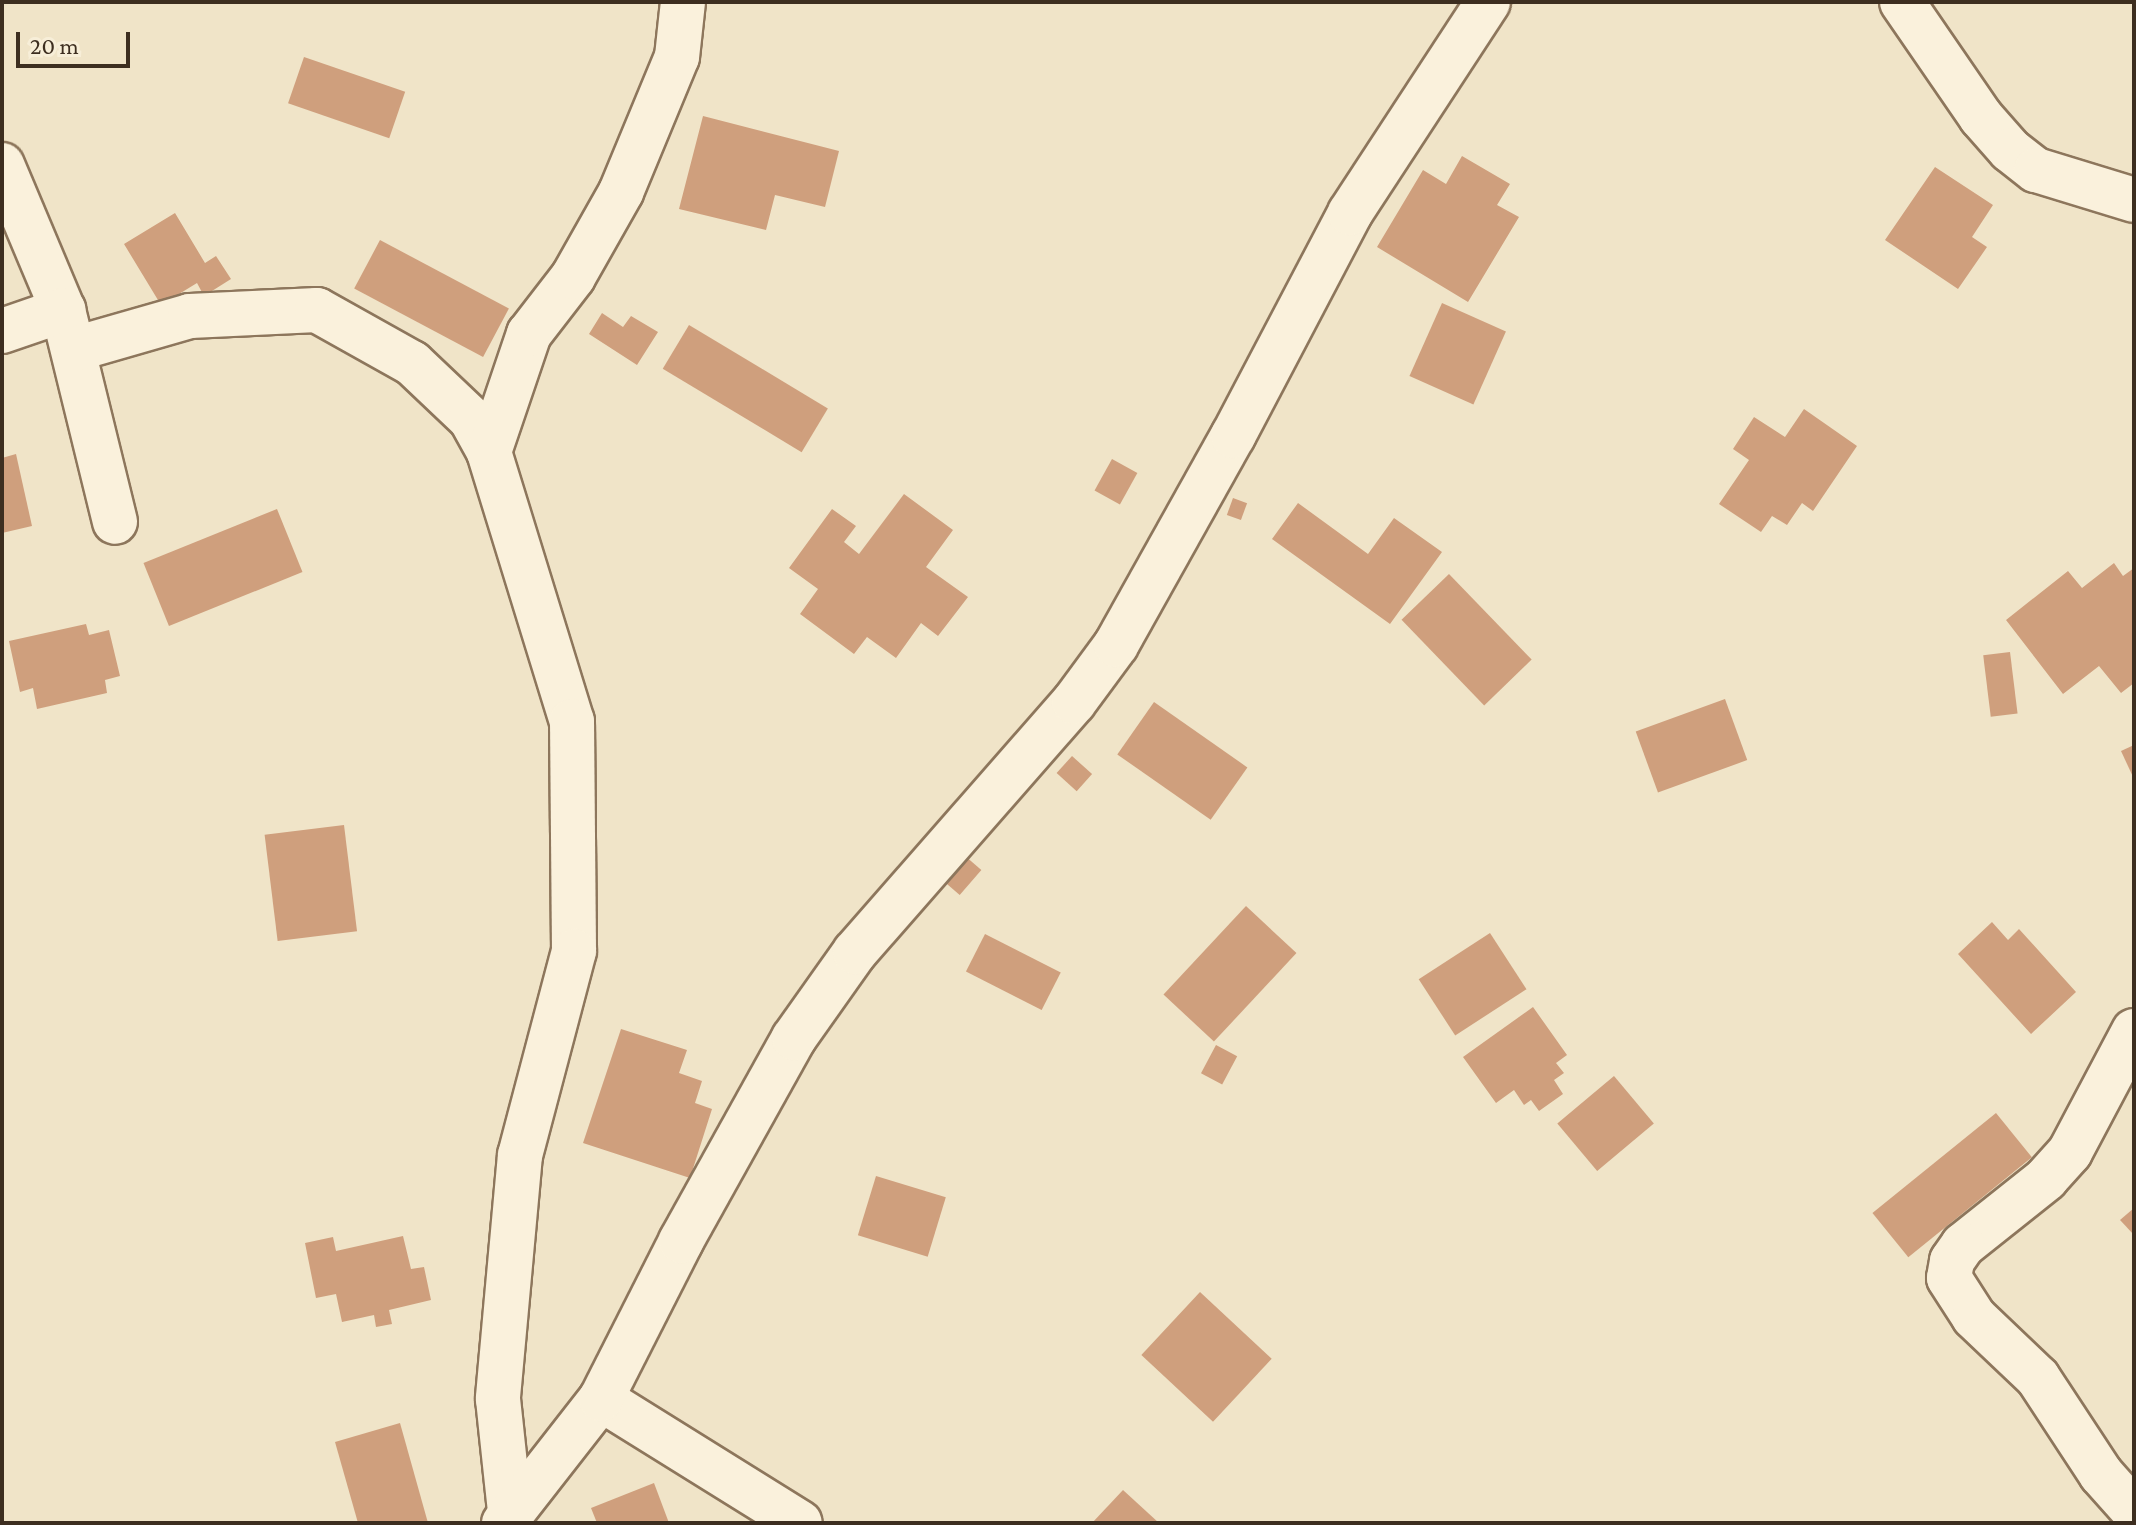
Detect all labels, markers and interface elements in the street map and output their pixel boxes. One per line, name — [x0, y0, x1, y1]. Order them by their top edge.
scale bar — [20, 16, 134, 66]
text: 20 m — [30, 32, 79, 59]

